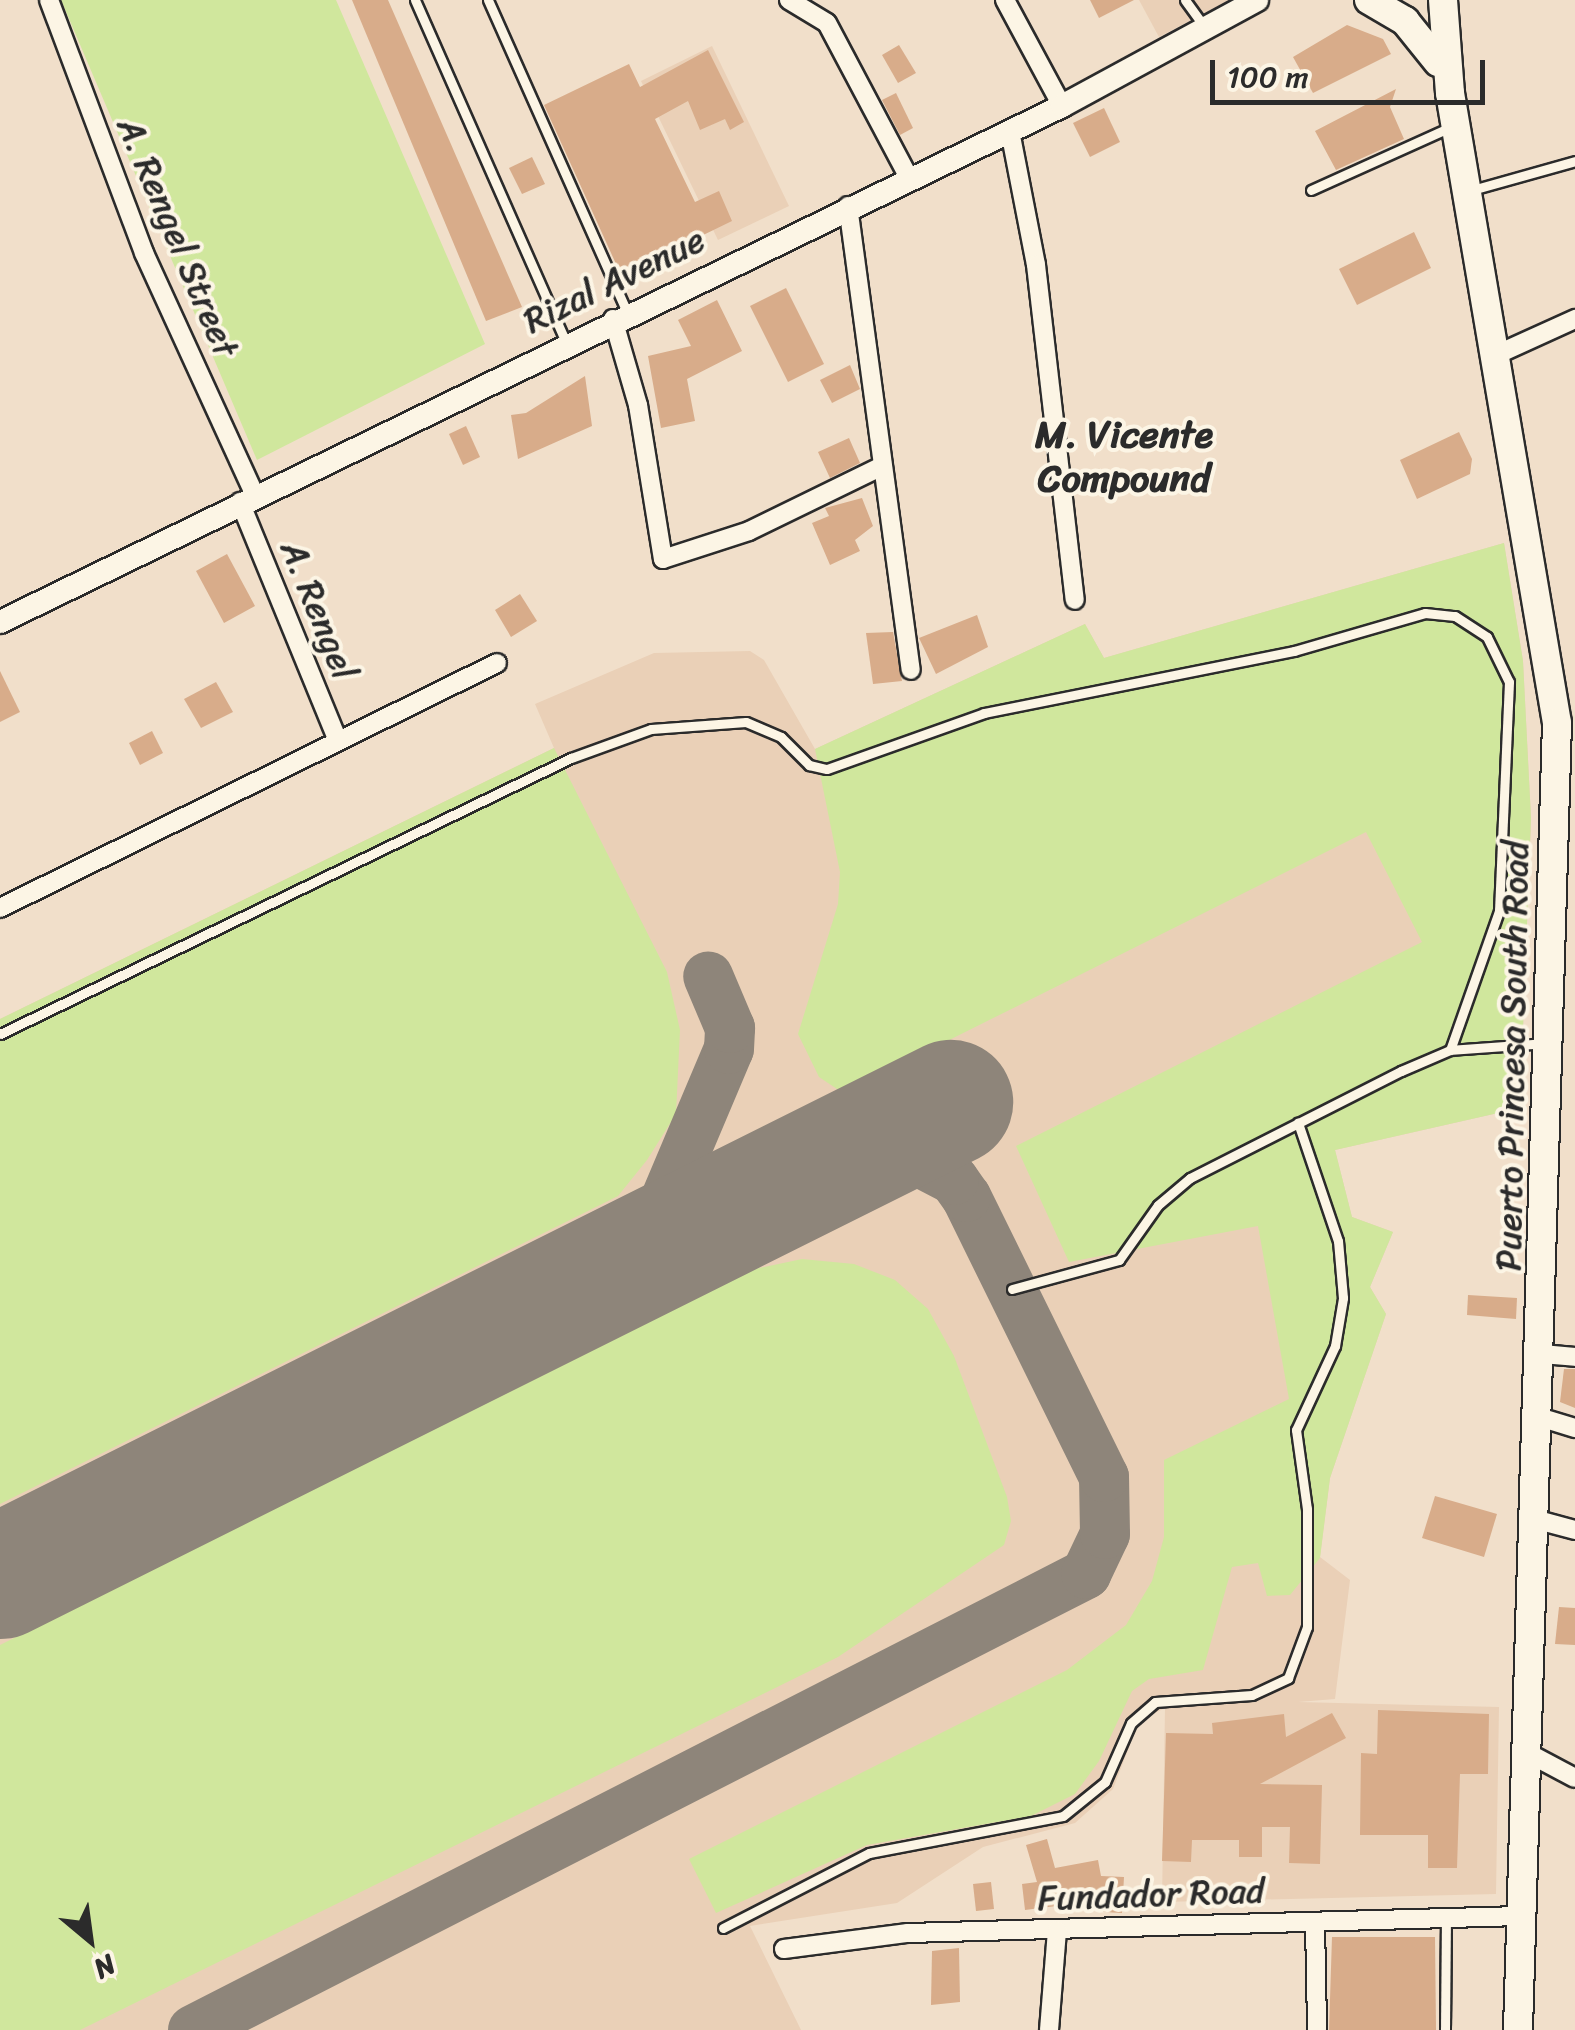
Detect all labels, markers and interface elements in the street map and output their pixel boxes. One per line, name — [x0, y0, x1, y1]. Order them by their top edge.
scale bar — [1215, 40, 1490, 102]
text: 100 m — [1227, 50, 1309, 104]
street label: A. Rengel Street — [108, 110, 248, 364]
street label: Rizal Avenue — [517, 218, 711, 342]
district label: M. Vicente Compound — [1035, 412, 1213, 502]
street label: A. Rengel — [272, 534, 366, 686]
street label: Puerto Princesa South Road — [1487, 839, 1537, 1273]
street label: Fundador Road — [1037, 1869, 1265, 1919]
north arrow — [40, 1890, 140, 1990]
text: N — [84, 1941, 125, 1993]

